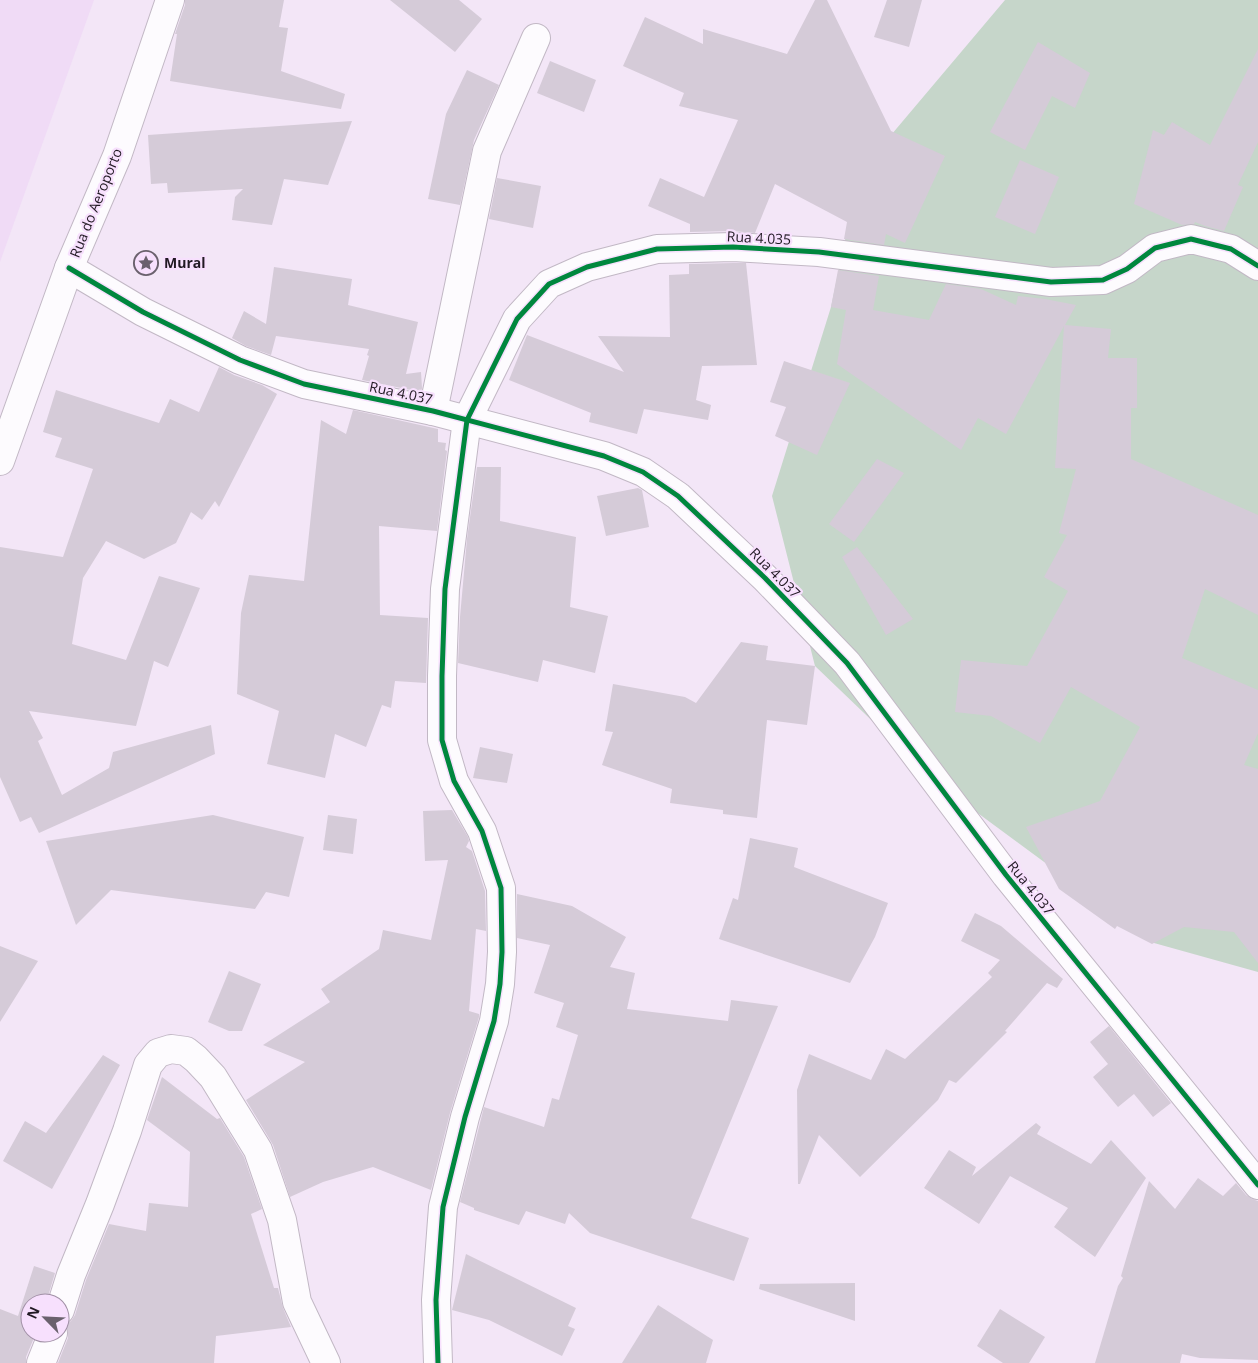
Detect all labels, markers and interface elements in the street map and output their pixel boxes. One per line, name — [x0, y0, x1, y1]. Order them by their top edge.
street label: Rua do Aeroporto — [65, 145, 126, 260]
street label: Rua 4.035 — [726, 226, 792, 249]
place icon: Mural — [133, 250, 159, 276]
place label: Mural — [164, 253, 206, 272]
street label: Rua 4.037 — [368, 377, 435, 408]
street label: Rua 4.037 — [746, 543, 805, 602]
street label: Rua 4.037 — [1004, 857, 1059, 919]
north arrow — [20, 1293, 70, 1343]
text: N — [22, 1303, 44, 1322]

